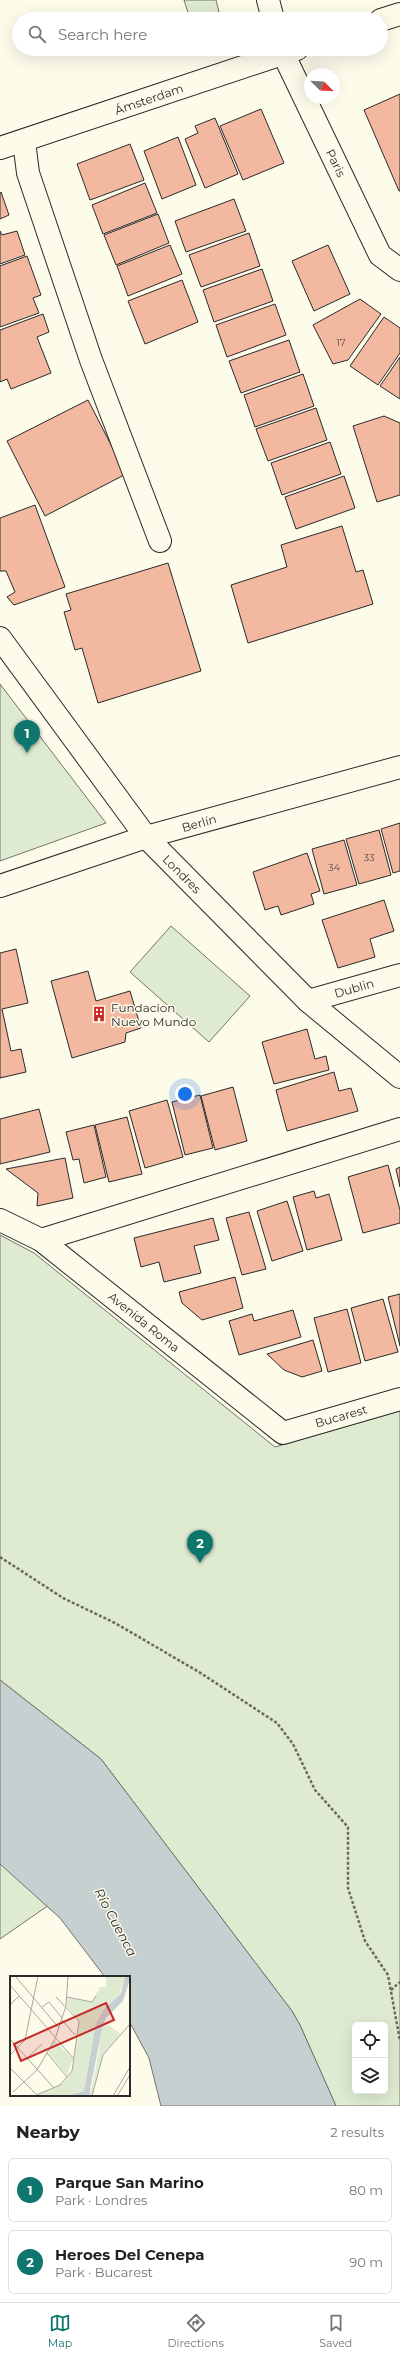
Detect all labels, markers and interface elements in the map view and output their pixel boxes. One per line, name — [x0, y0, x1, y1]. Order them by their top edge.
search box — [12, 12, 388, 56]
icon: search — [26, 23, 48, 45]
text: Search here — [58, 25, 147, 44]
north arrow — [304, 68, 340, 104]
street label: Ámsterdam — [113, 80, 185, 118]
street label: Paris — [323, 147, 349, 180]
house number: 17 — [336, 336, 346, 349]
pin: 1 — [14, 720, 40, 753]
street label: Berlín — [180, 811, 218, 835]
house number: 33 — [363, 851, 375, 864]
street label: Londres — [160, 852, 205, 897]
house number: 34 — [328, 861, 341, 874]
street label: Dublin — [332, 975, 376, 1001]
place label: Fundacion Nuevo Mundo — [111, 1000, 196, 1029]
building icon: Fundacion Nuevo Mundo — [90, 1005, 108, 1023]
your location — [175, 1084, 195, 1104]
street label: Avenida Roma — [105, 1289, 183, 1355]
street label: Bucarest — [313, 1401, 369, 1431]
pin: 2 — [187, 1530, 213, 1563]
water label: Río Cuenca — [91, 1885, 141, 1959]
inset map — [10, 1976, 130, 2096]
map controls — [352, 2022, 388, 2094]
button: locate — [352, 2022, 388, 2058]
button: layers — [352, 2058, 388, 2094]
text: Nearby — [16, 2122, 80, 2142]
text: 2 results — [330, 2124, 384, 2140]
text: Parque San Marino — [55, 2173, 204, 2192]
text: 1 — [27, 2182, 33, 2198]
text: 80 m — [349, 2182, 383, 2198]
text: Park · Londres — [55, 2192, 147, 2208]
text: Heroes Del Cenepa — [55, 2245, 204, 2264]
text: 2 — [26, 2254, 34, 2270]
text: 90 m — [349, 2254, 383, 2270]
text: Park · Bucarest — [55, 2264, 153, 2280]
tab: Map — [48, 2312, 72, 2350]
tab: Directions — [168, 2312, 224, 2350]
tab: Saved — [319, 2312, 352, 2350]

